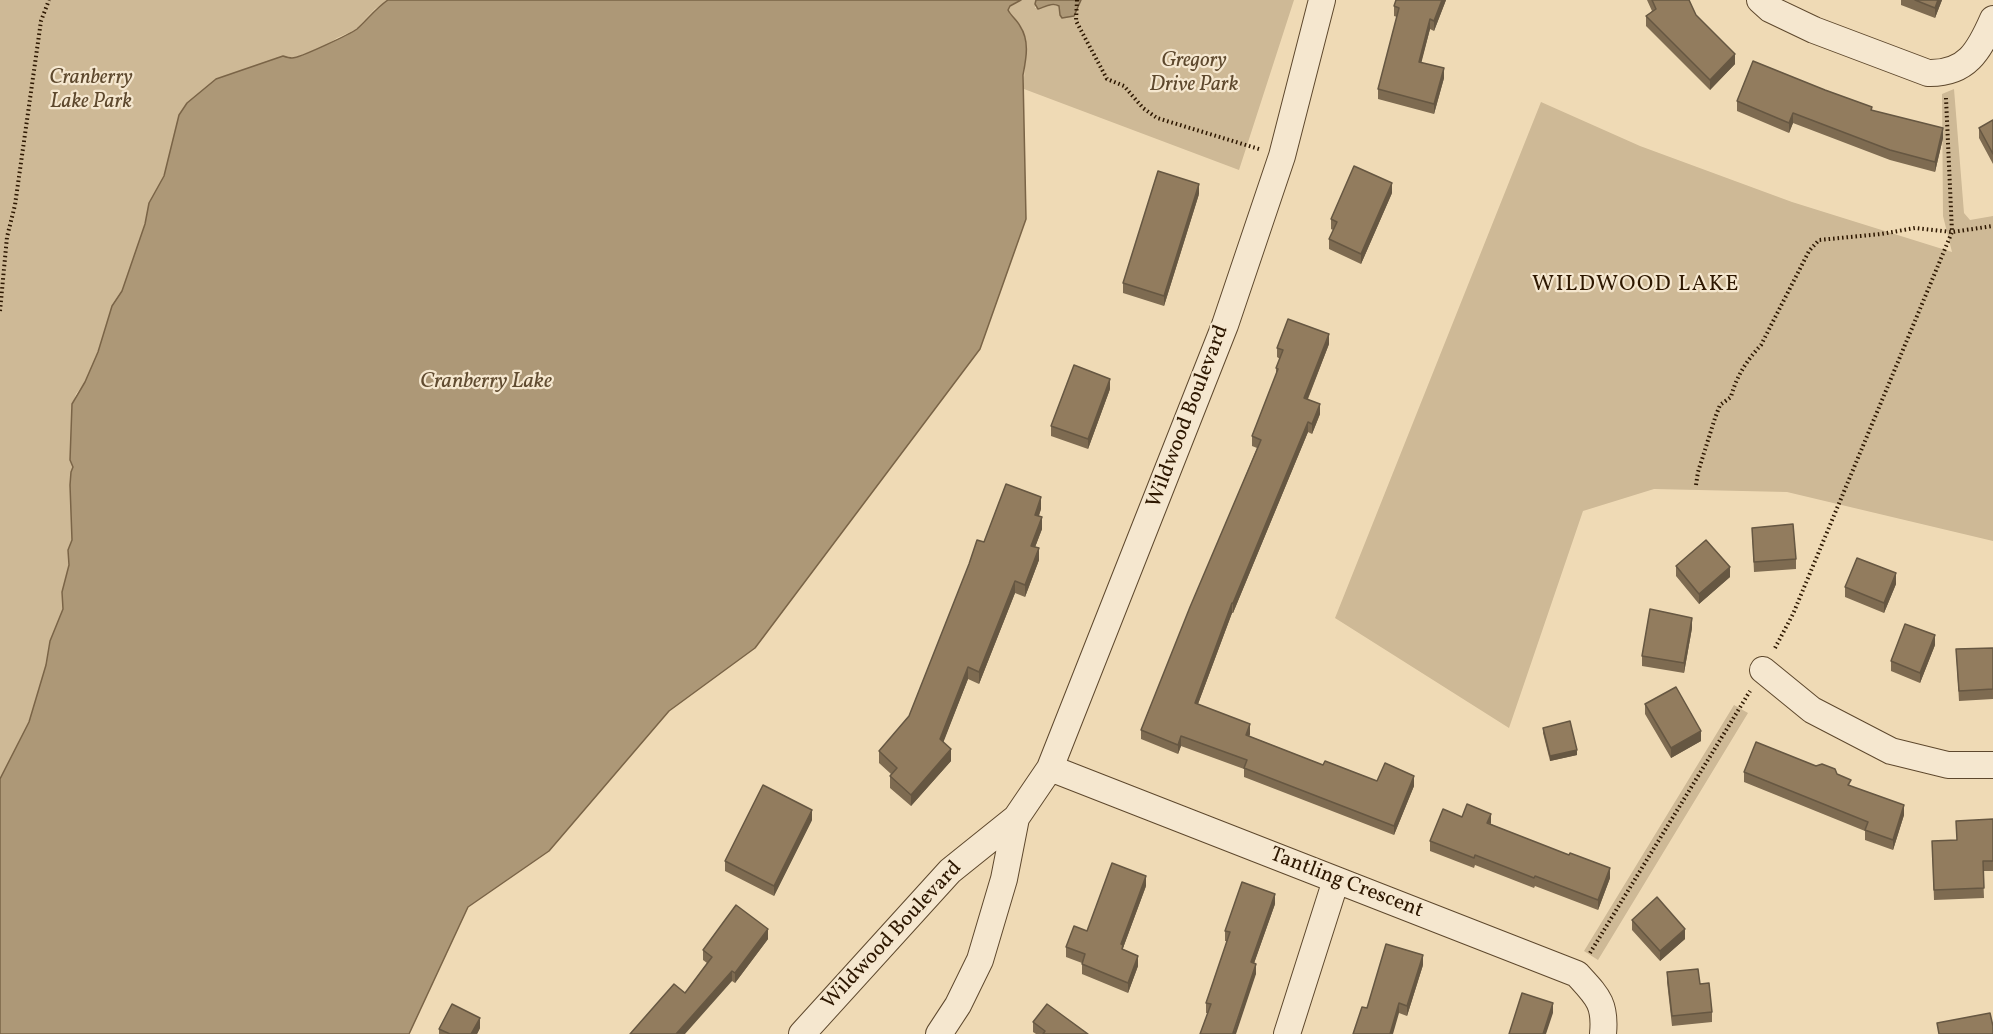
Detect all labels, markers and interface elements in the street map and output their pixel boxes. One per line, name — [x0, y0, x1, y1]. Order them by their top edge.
park label: Gregory Drive Park — [1150, 49, 1238, 99]
park label: Cranberry Lake Park — [49, 66, 133, 116]
district label: WILDWOOD LAKE — [1532, 273, 1740, 299]
street label: Wildwood Boulevard — [1143, 322, 1235, 512]
water label: Cranberry Lake — [420, 370, 552, 396]
street label: Tantling Crescent — [1266, 843, 1426, 925]
street label: Wildwood Boulevard — [818, 857, 968, 1015]

